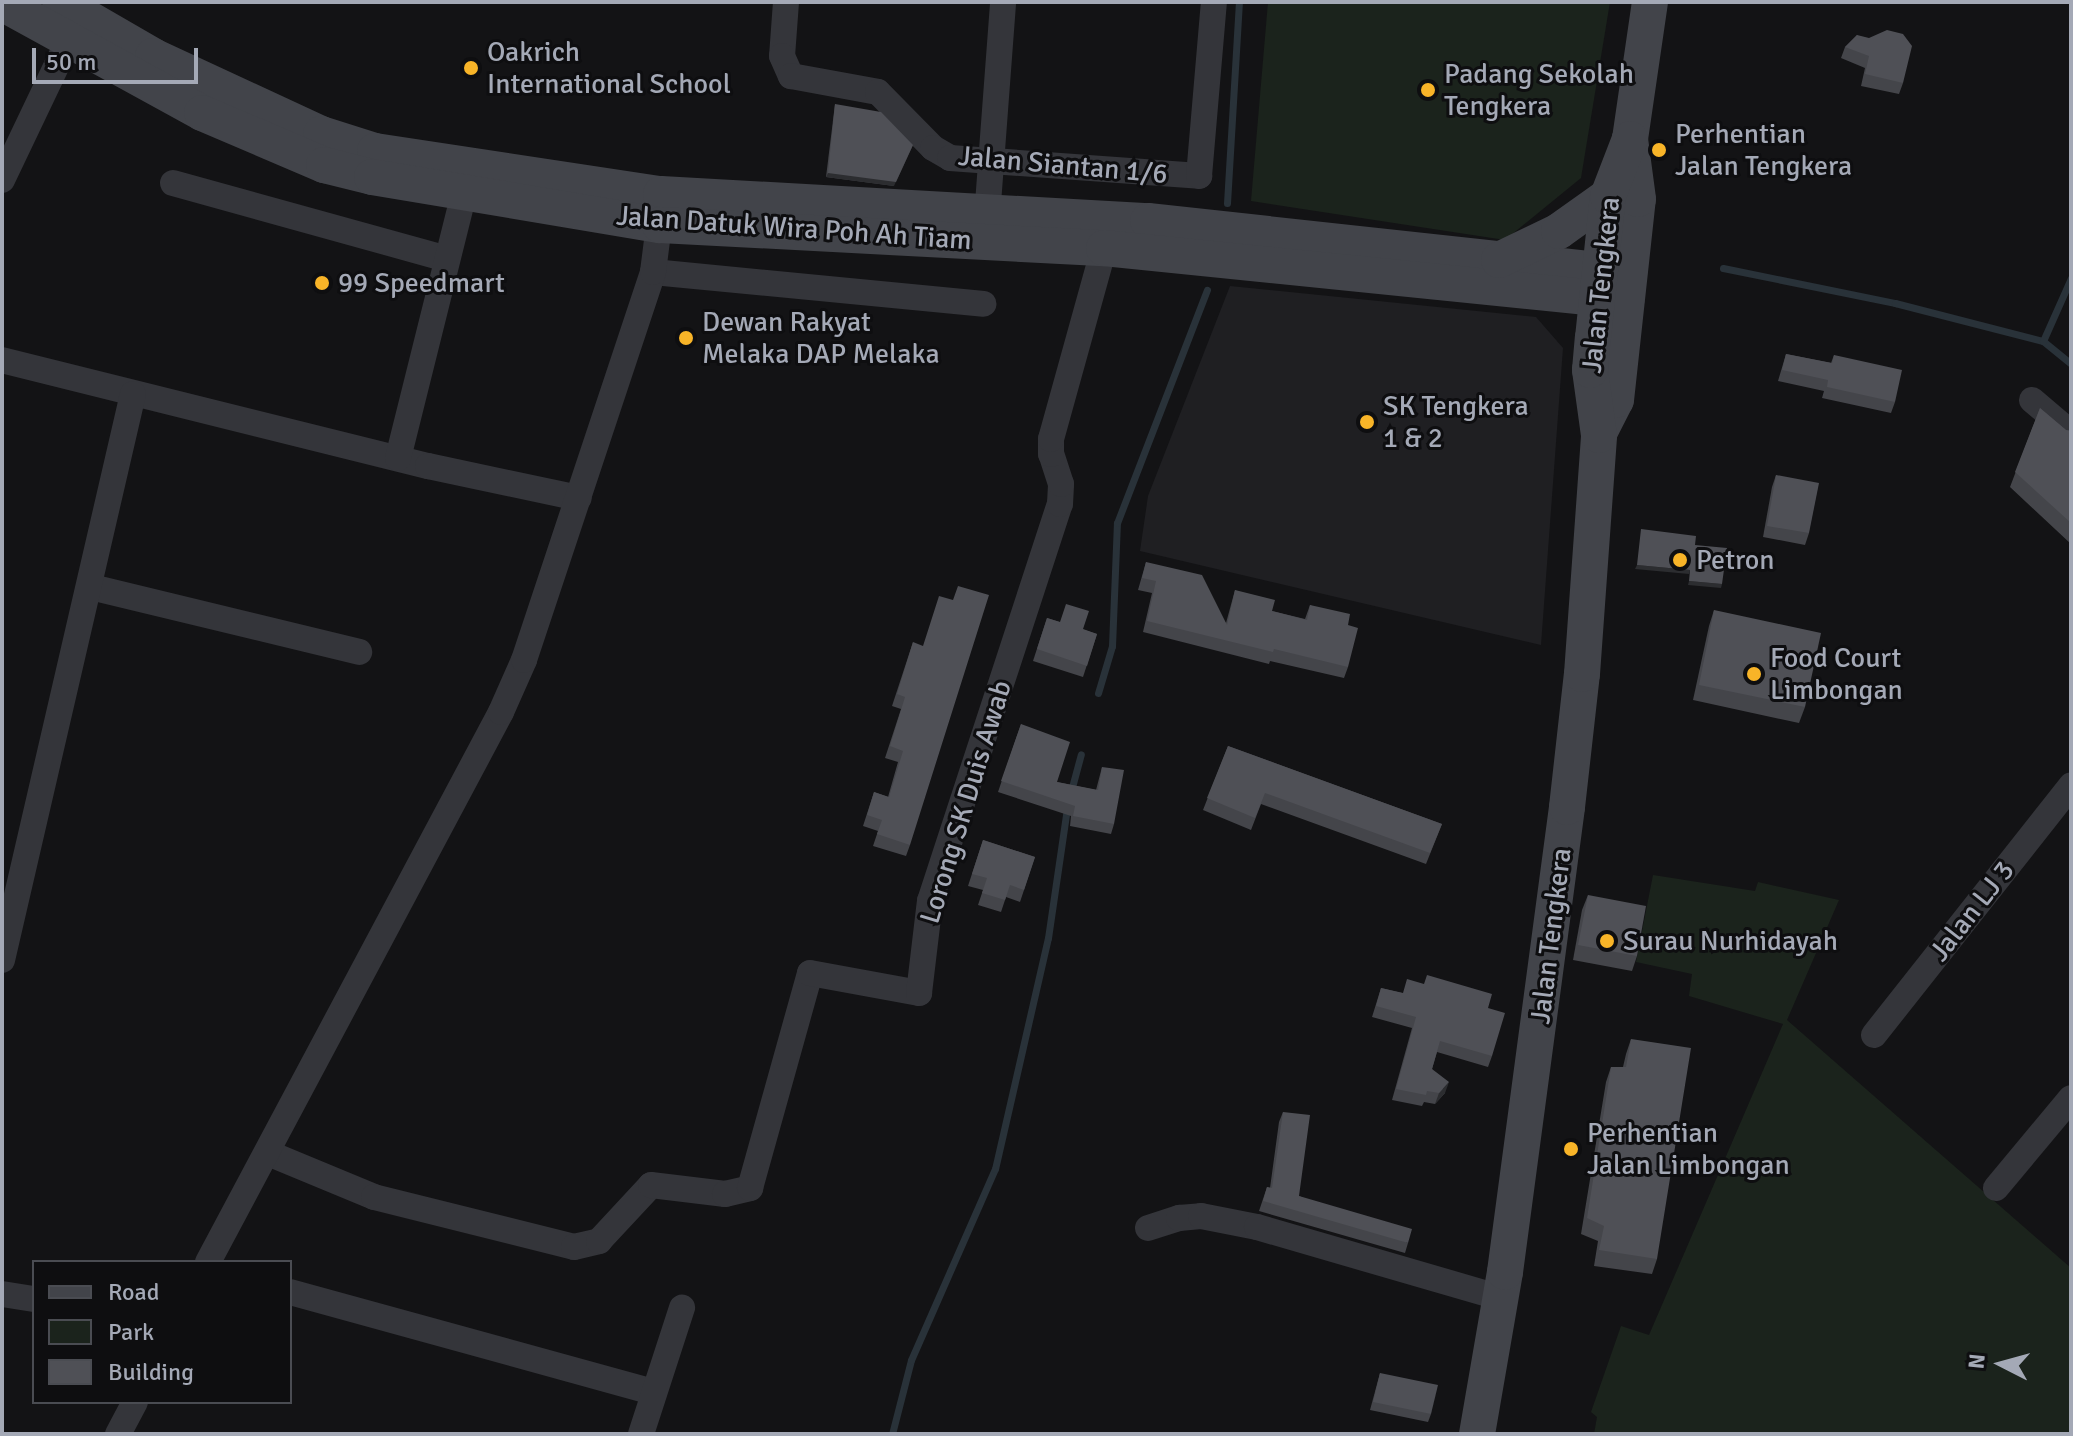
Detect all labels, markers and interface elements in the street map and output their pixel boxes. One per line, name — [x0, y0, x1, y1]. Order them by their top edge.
scale bar — [36, 32, 202, 82]
place label: Oakrich International School — [487, 35, 731, 101]
text: 50 m — [46, 47, 96, 77]
place label: Padang Sekolah Tengkera — [1444, 57, 1634, 123]
marker: Oakrich International School — [462, 59, 480, 77]
marker: Padang Sekolah Tengkera — [1419, 81, 1437, 99]
place label: Perhentian Jalan Tengkera — [1675, 117, 1852, 183]
street label: Jalan Siantan 1/6 — [957, 139, 1169, 191]
marker: Perhentian Jalan Tengkera — [1650, 141, 1668, 159]
street label: Jalan Tengkera — [1575, 195, 1627, 375]
street label: Jalan Datuk Wira Poh Ah Tiam — [615, 199, 973, 257]
place label: 99 Speedmart — [338, 266, 505, 300]
marker: 99 Speedmart — [313, 274, 331, 292]
place label: Dewan Rakyat Melaka DAP Melaka — [702, 305, 940, 371]
marker: Dewan Rakyat Melaka DAP Melaka — [677, 329, 695, 347]
place label: SK Tengkera 1 & 2 — [1383, 389, 1529, 455]
marker: SK Tengkera 1 & 2 — [1358, 413, 1376, 431]
place label: Petron — [1696, 543, 1775, 577]
marker: Petron — [1671, 551, 1689, 569]
place label: Food Court Limbongan — [1770, 641, 1903, 707]
marker: Food Court Limbongan — [1745, 665, 1763, 683]
street label: Lorong SK Duis Awab — [913, 676, 1019, 928]
street label: Jalan Tengkera — [1524, 846, 1578, 1026]
street label: Jalan LJ 3 — [1922, 854, 2022, 968]
place label: Surau Nurhidayah — [1623, 924, 1838, 958]
marker: Surau Nurhidayah — [1598, 932, 1616, 950]
place label: Perhentian Jalan Limbongan — [1587, 1116, 1790, 1182]
marker: Perhentian Jalan Limbongan — [1562, 1140, 1580, 1158]
legend — [32, 1260, 292, 1404]
text: Road — [108, 1277, 159, 1307]
text: Park — [108, 1317, 154, 1347]
north arrow — [1961, 1324, 2041, 1404]
text: N — [1962, 1352, 1991, 1370]
text: Building — [108, 1357, 194, 1387]

